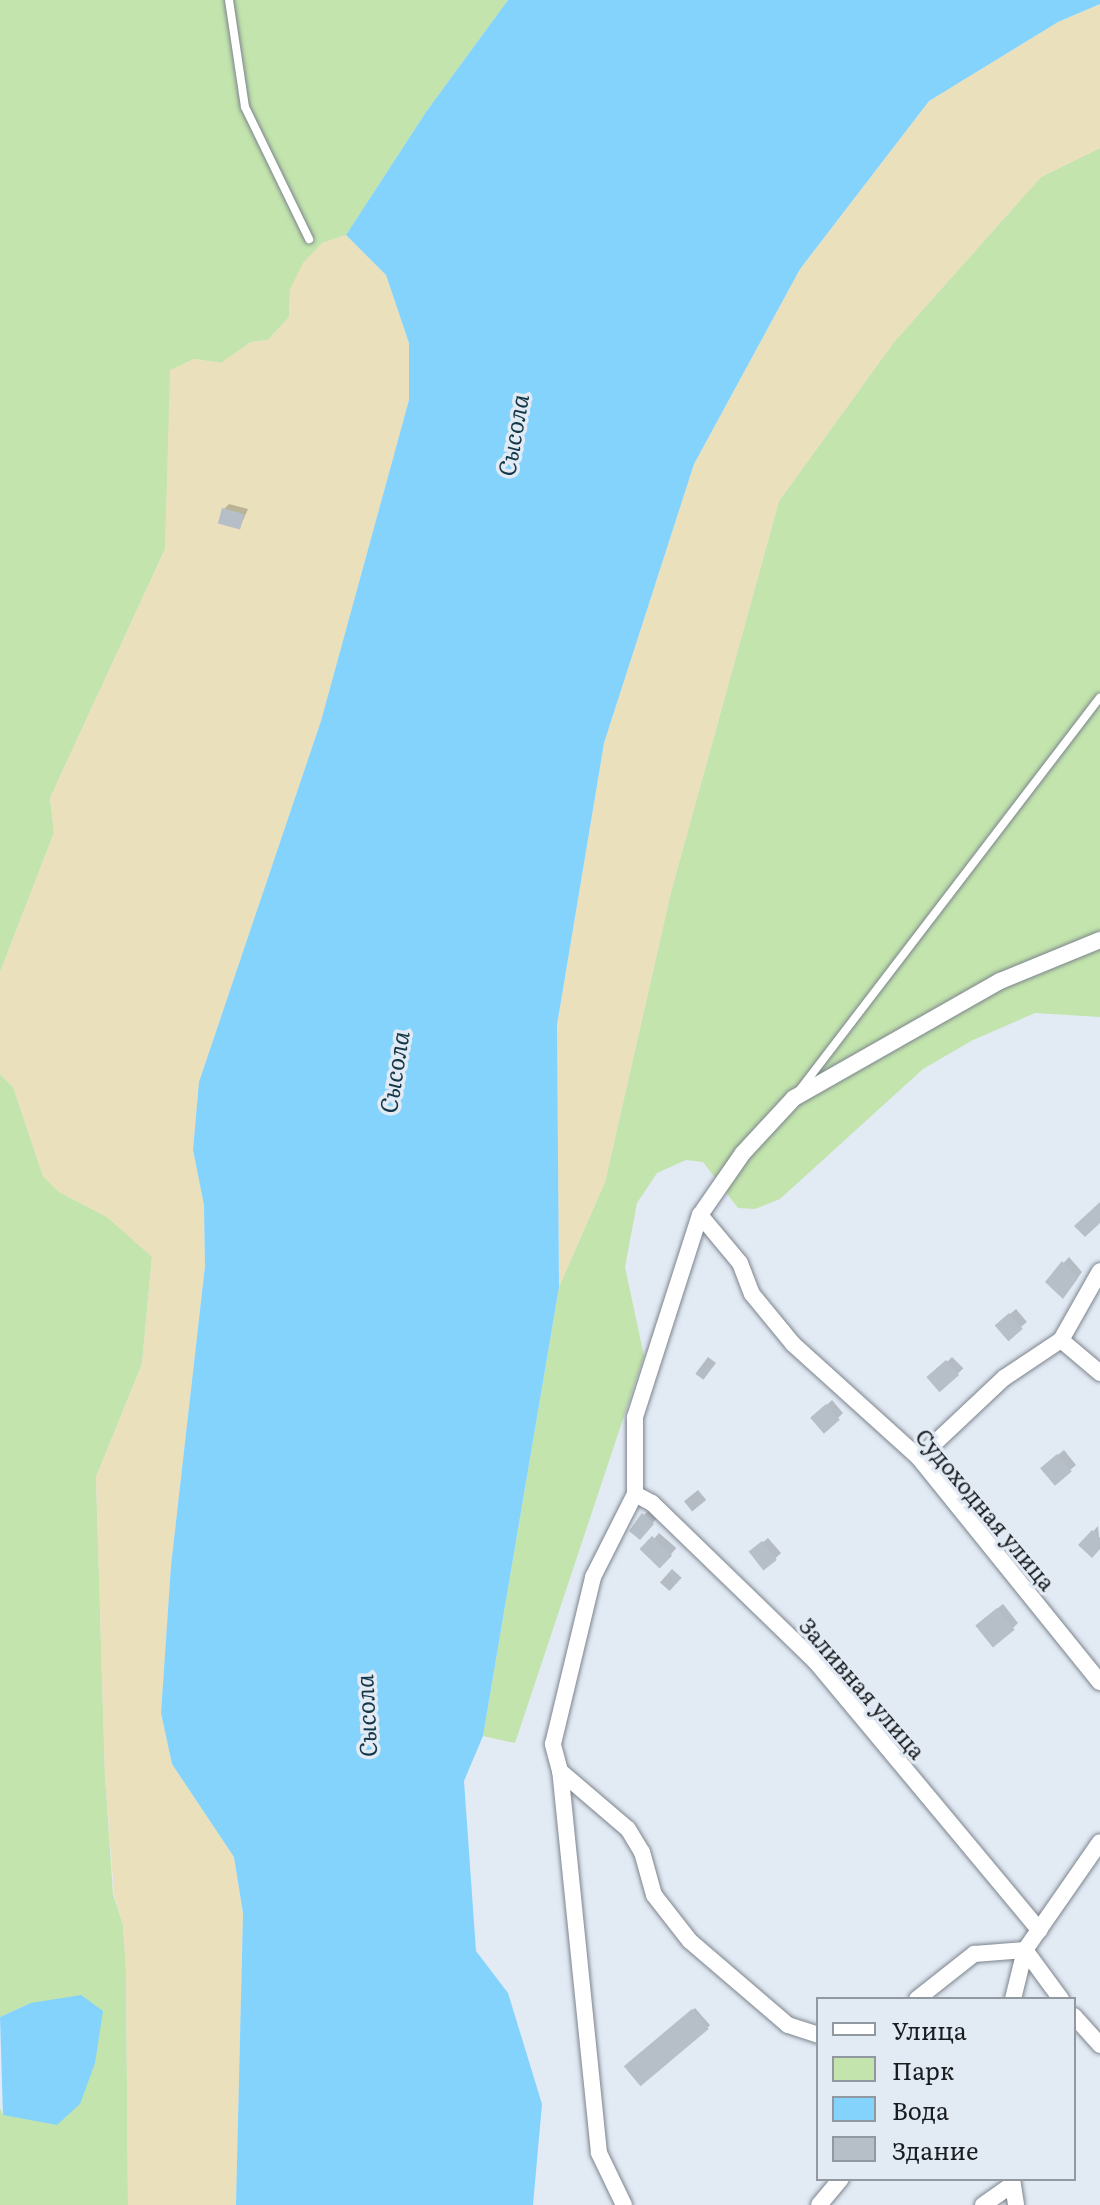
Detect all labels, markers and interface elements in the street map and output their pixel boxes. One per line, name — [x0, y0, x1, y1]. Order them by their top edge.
water label: Сысола — [491, 392, 533, 478]
water label: Сысола — [372, 1029, 414, 1115]
street label: Судоходная улица — [911, 1423, 1061, 1595]
street label: Заливная улица — [795, 1612, 931, 1764]
water label: Сысола — [348, 1674, 382, 1758]
legend — [816, 1997, 1076, 2181]
text: Улица — [892, 2012, 967, 2047]
text: Парк — [892, 2052, 954, 2087]
text: Вода — [892, 2092, 949, 2127]
text: Здание — [892, 2132, 978, 2167]

